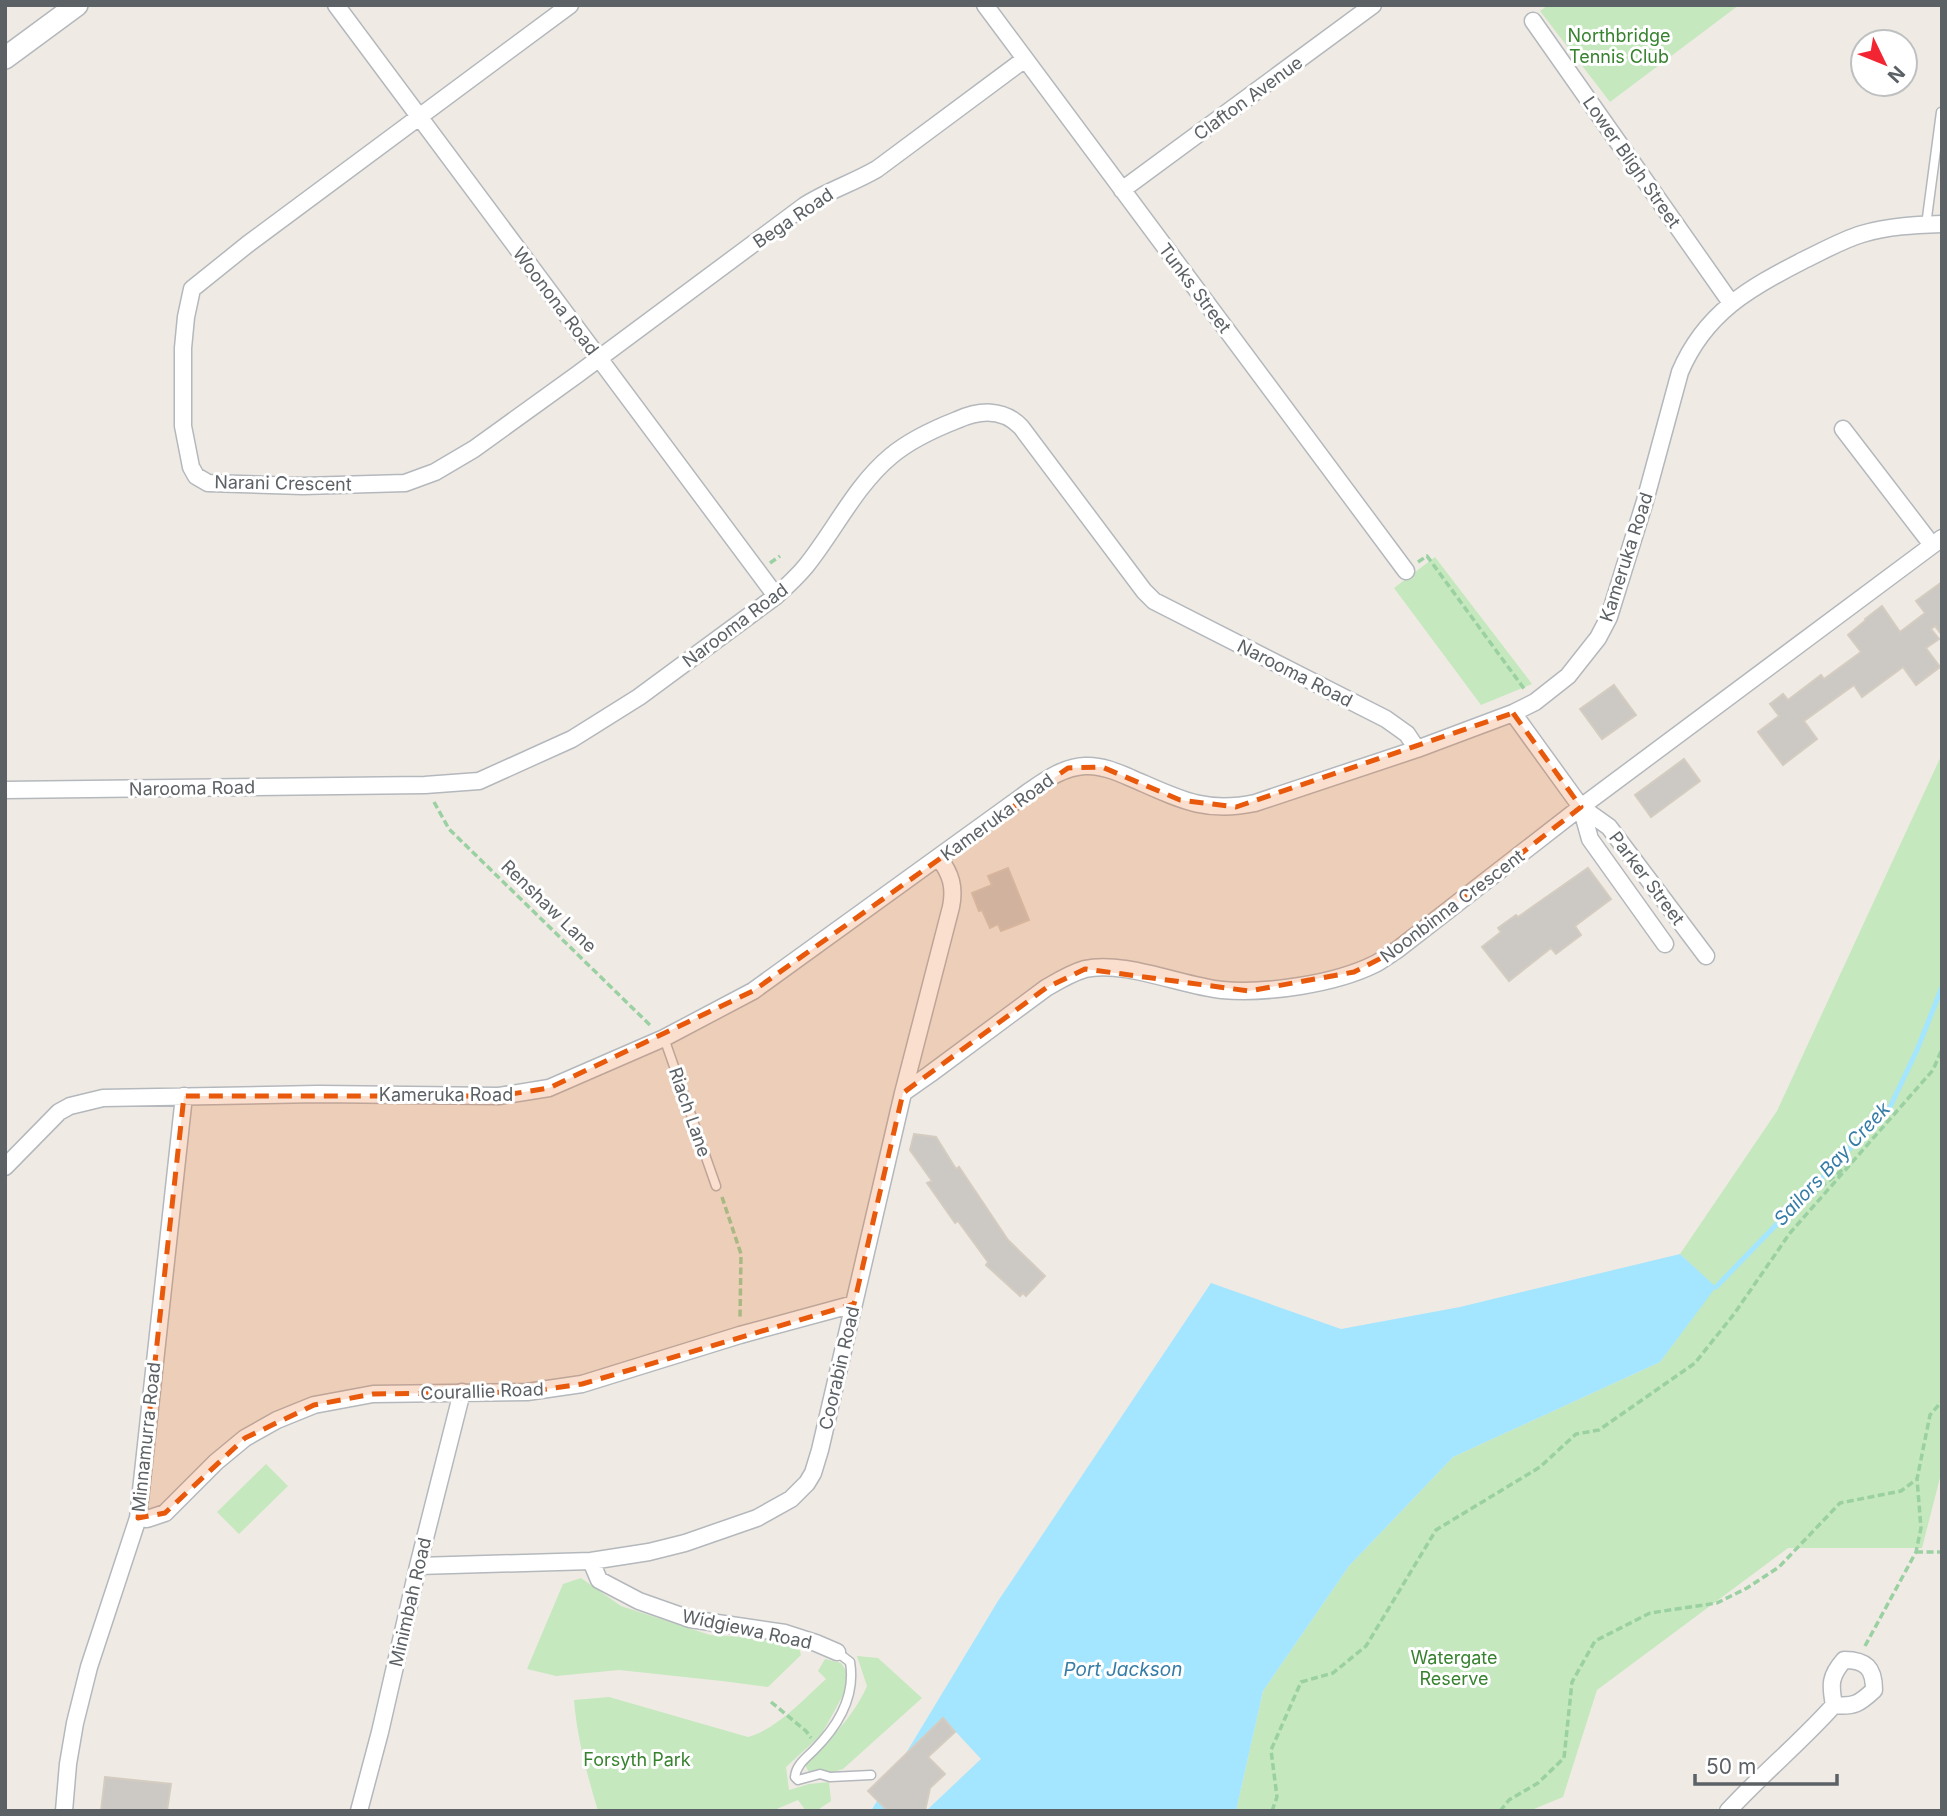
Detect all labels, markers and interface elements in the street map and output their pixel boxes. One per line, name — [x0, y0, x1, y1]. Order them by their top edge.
park label: Northbridge Tennis Club — [1568, 25, 1670, 67]
north arrow — [1849, 28, 1919, 98]
street label: Clafton Avenue — [1190, 52, 1306, 144]
text: N — [1883, 61, 1909, 87]
street label: Lower Bligh Street — [1579, 92, 1685, 232]
street label: Bega Road — [749, 184, 837, 252]
street label: Tunks Street — [1154, 239, 1236, 337]
street label: Woonona Road — [509, 243, 603, 359]
street label: Narani Crescent — [214, 471, 352, 495]
street label: Kameruka Road — [1595, 490, 1657, 624]
street label: Narooma Road — [678, 579, 792, 671]
street label: Narooma Road — [1234, 635, 1356, 711]
street label: Kameruka Road — [936, 769, 1058, 865]
street label: Narooma Road — [129, 776, 255, 800]
street label: Parker Street — [1605, 827, 1689, 929]
street label: Noonbinna Crescent — [1376, 845, 1528, 967]
street label: Renshaw Lane — [497, 855, 601, 957]
street label: Riach Lane — [665, 1064, 715, 1160]
street label: Kameruka Road — [379, 1084, 513, 1105]
water label: Sailors Bay Creek — [1769, 1097, 1895, 1230]
street label: Coorabin Road — [815, 1304, 863, 1432]
street label: Minnamurra Road — [128, 1361, 164, 1513]
street label: Courallie Road — [420, 1378, 544, 1404]
street label: Minimbah Road — [385, 1535, 435, 1669]
street label: Widgiewa Road — [680, 1605, 814, 1653]
park label: Watergate Reserve — [1411, 1647, 1497, 1689]
water label: Port Jackson — [1064, 1658, 1182, 1681]
scale bar — [1695, 1742, 1837, 1786]
park label: Forsyth Park — [583, 1749, 691, 1770]
text: 50 m — [1706, 1754, 1756, 1779]

